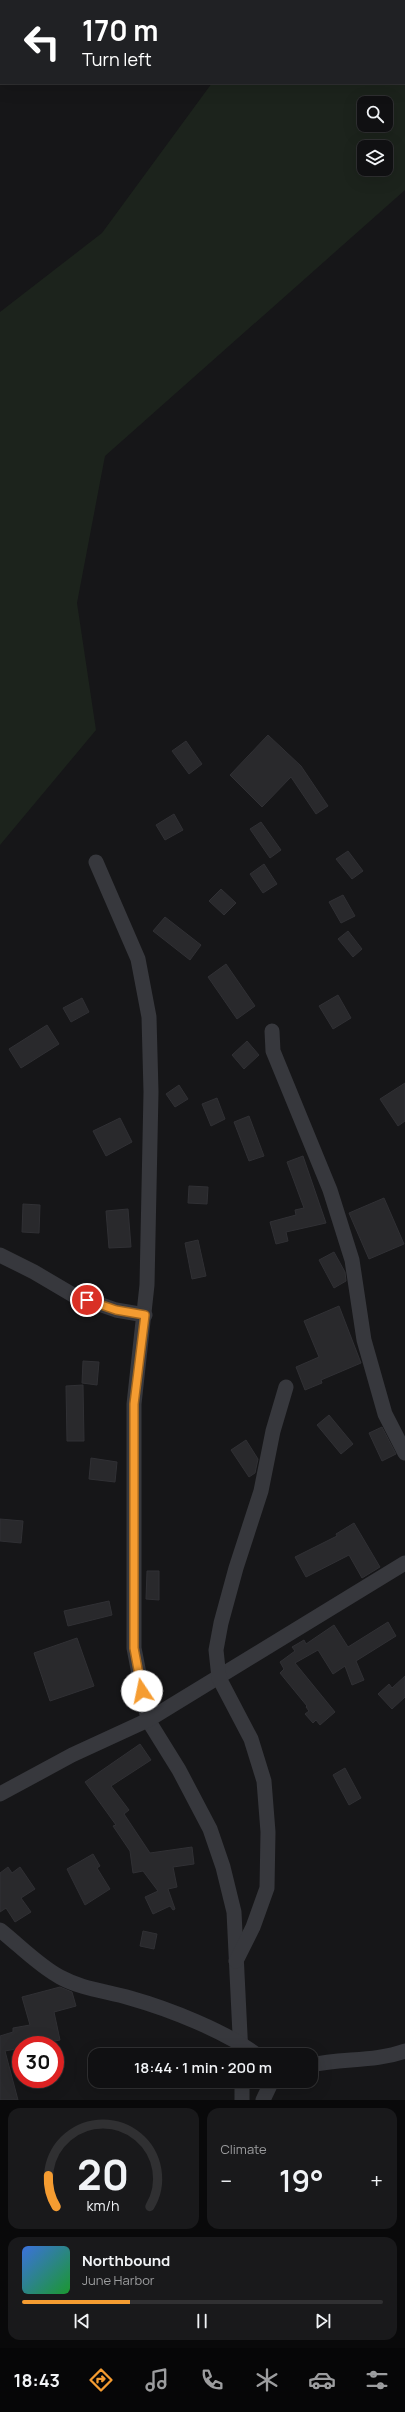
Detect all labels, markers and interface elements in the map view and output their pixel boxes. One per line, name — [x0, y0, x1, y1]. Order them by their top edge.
text: 170 m — [82, 11, 158, 49]
icon: left — [16, 16, 68, 68]
text: Turn left — [82, 47, 152, 71]
map controls — [357, 96, 393, 176]
button: search — [357, 96, 393, 132]
button: layers — [357, 140, 393, 176]
pin — [70, 1283, 104, 1317]
icon: arrive — [76, 1289, 98, 1311]
position arrow — [121, 1670, 163, 1712]
speed limit sign: 30 — [12, 2036, 64, 2088]
text: 18:44 · 1 min · 200 m — [134, 2057, 272, 2078]
text: Climate — [221, 2140, 267, 2158]
text: 20 — [77, 2145, 129, 2201]
text: 19° — [279, 2160, 324, 2201]
text: − — [221, 2166, 232, 2196]
text: + — [370, 2166, 383, 2196]
text: km/h — [87, 2195, 120, 2214]
text: Northbound — [82, 2250, 170, 2271]
text: June Harbor — [82, 2271, 155, 2289]
icon: previous — [71, 2310, 93, 2332]
icon: pause — [191, 2310, 213, 2332]
icon: next — [312, 2310, 334, 2332]
icon: directions — [87, 2366, 115, 2394]
icon: music — [143, 2366, 171, 2394]
icon: phone — [198, 2366, 226, 2394]
icon: climate — [253, 2366, 281, 2394]
icon: car — [308, 2366, 336, 2394]
icon: filters — [363, 2366, 391, 2394]
text: 18:43 — [14, 2368, 60, 2392]

